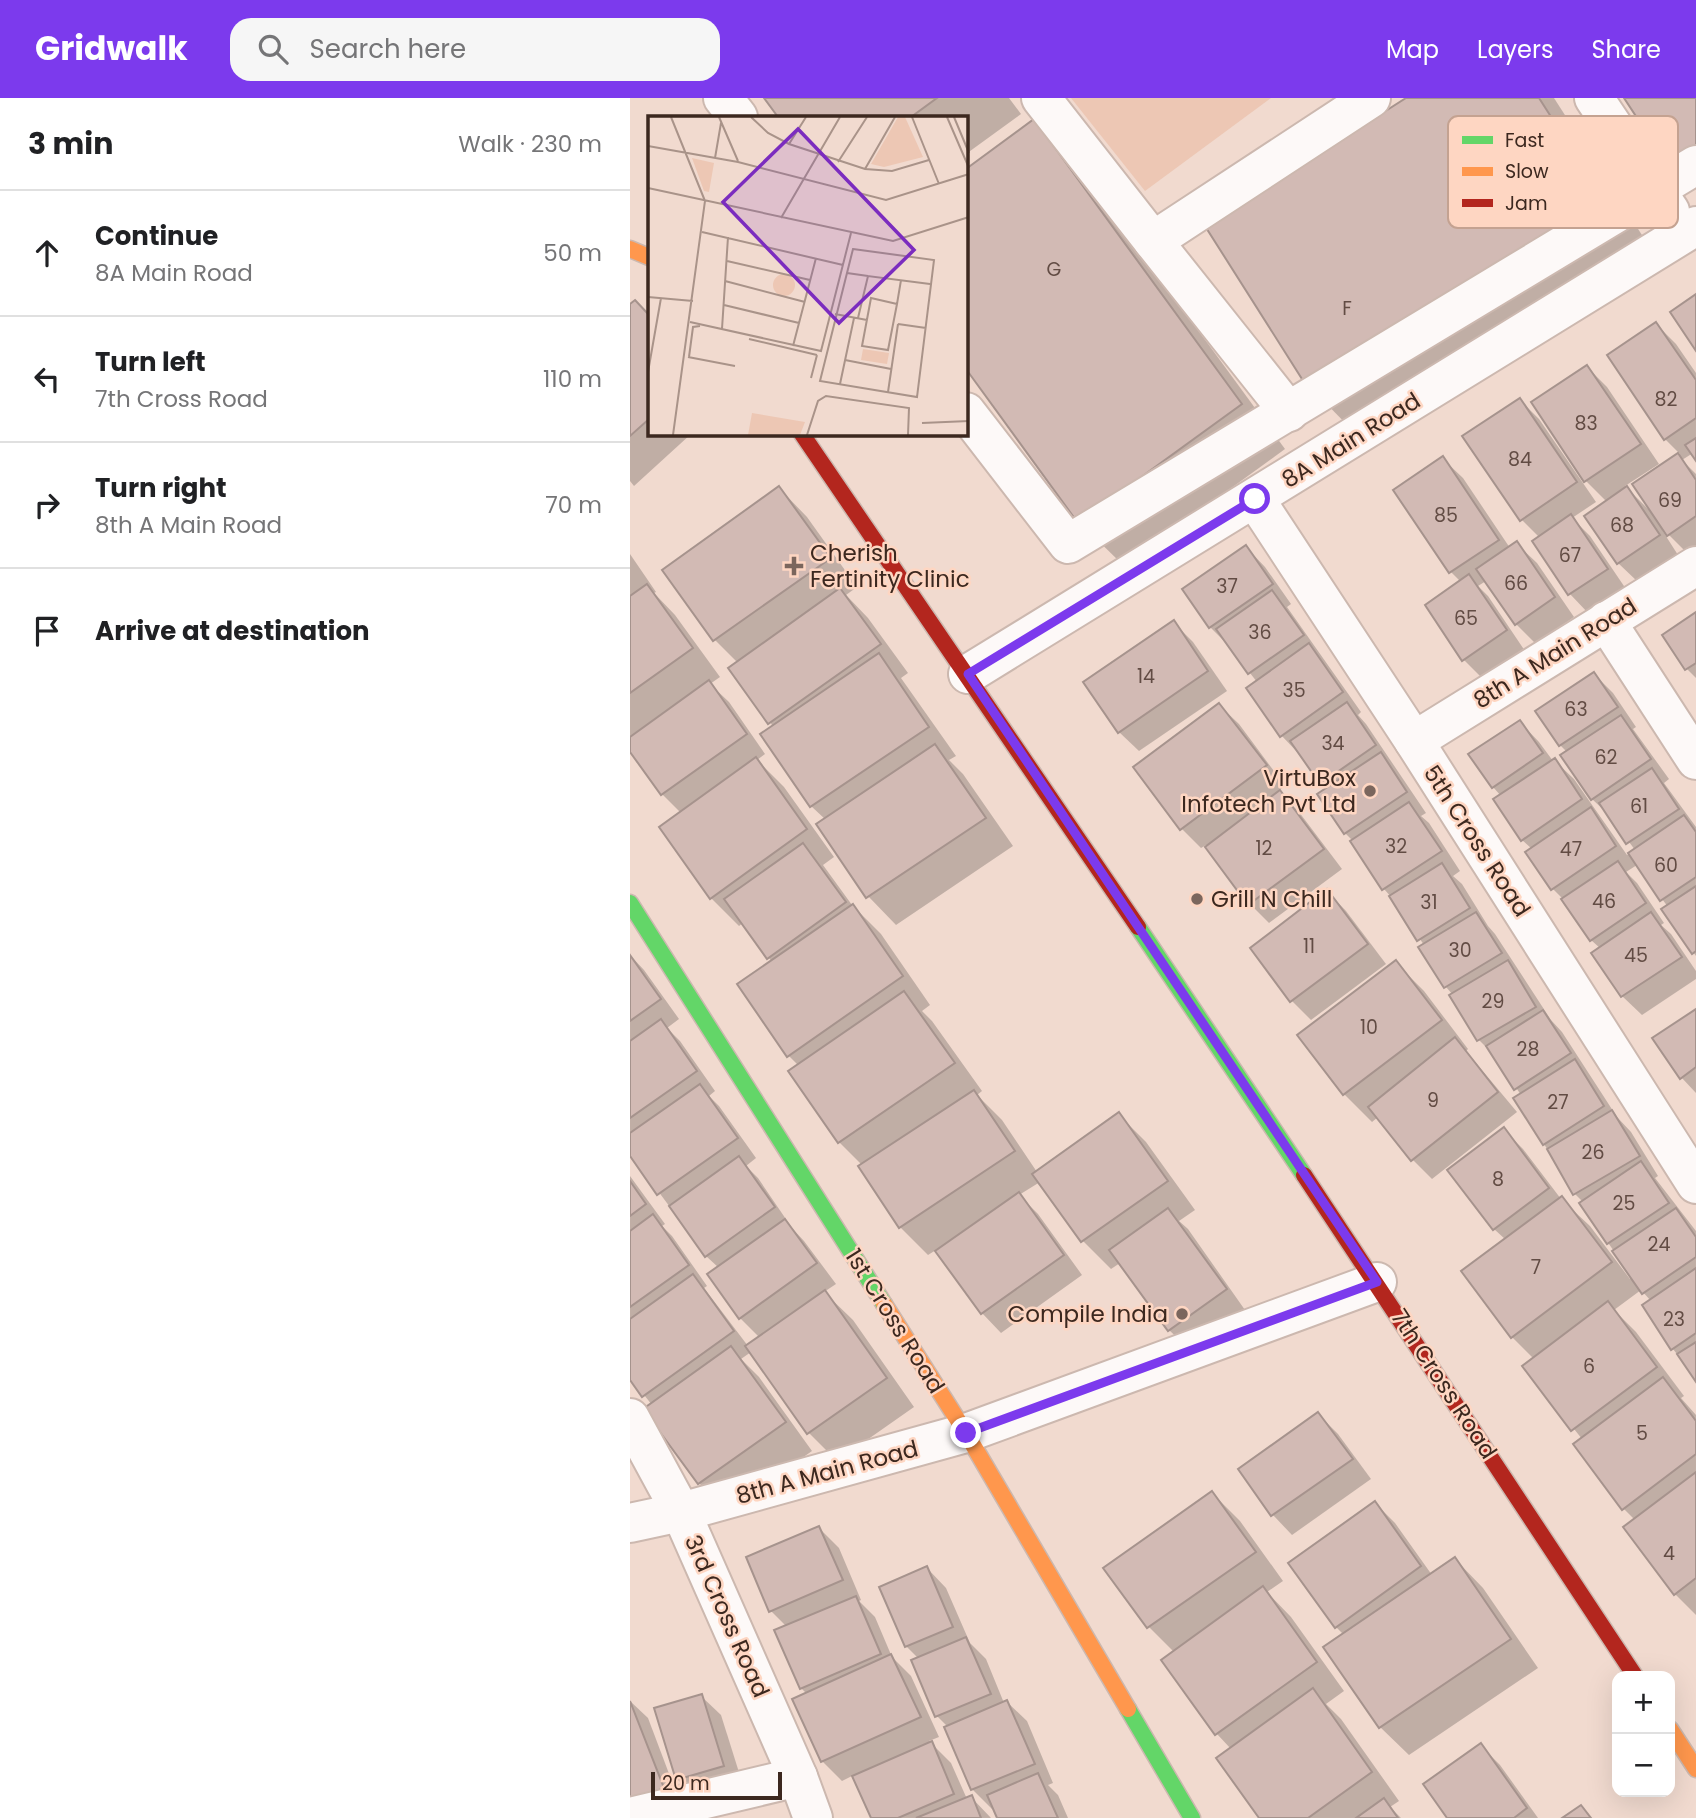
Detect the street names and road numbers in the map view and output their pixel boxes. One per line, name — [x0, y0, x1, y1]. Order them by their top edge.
street label: 8A Main Road — [1276, 385, 1426, 495]
street label: 8th A Main Road — [1467, 590, 1643, 716]
street label: 5th Cross Road — [1416, 759, 1538, 923]
street label: 1st Cross Road — [838, 1243, 952, 1399]
street label: 7th Cross Road — [1384, 1303, 1504, 1465]
street label: 8th A Main Road — [733, 1432, 921, 1512]
street label: 3rd Cross Road — [677, 1530, 777, 1702]

